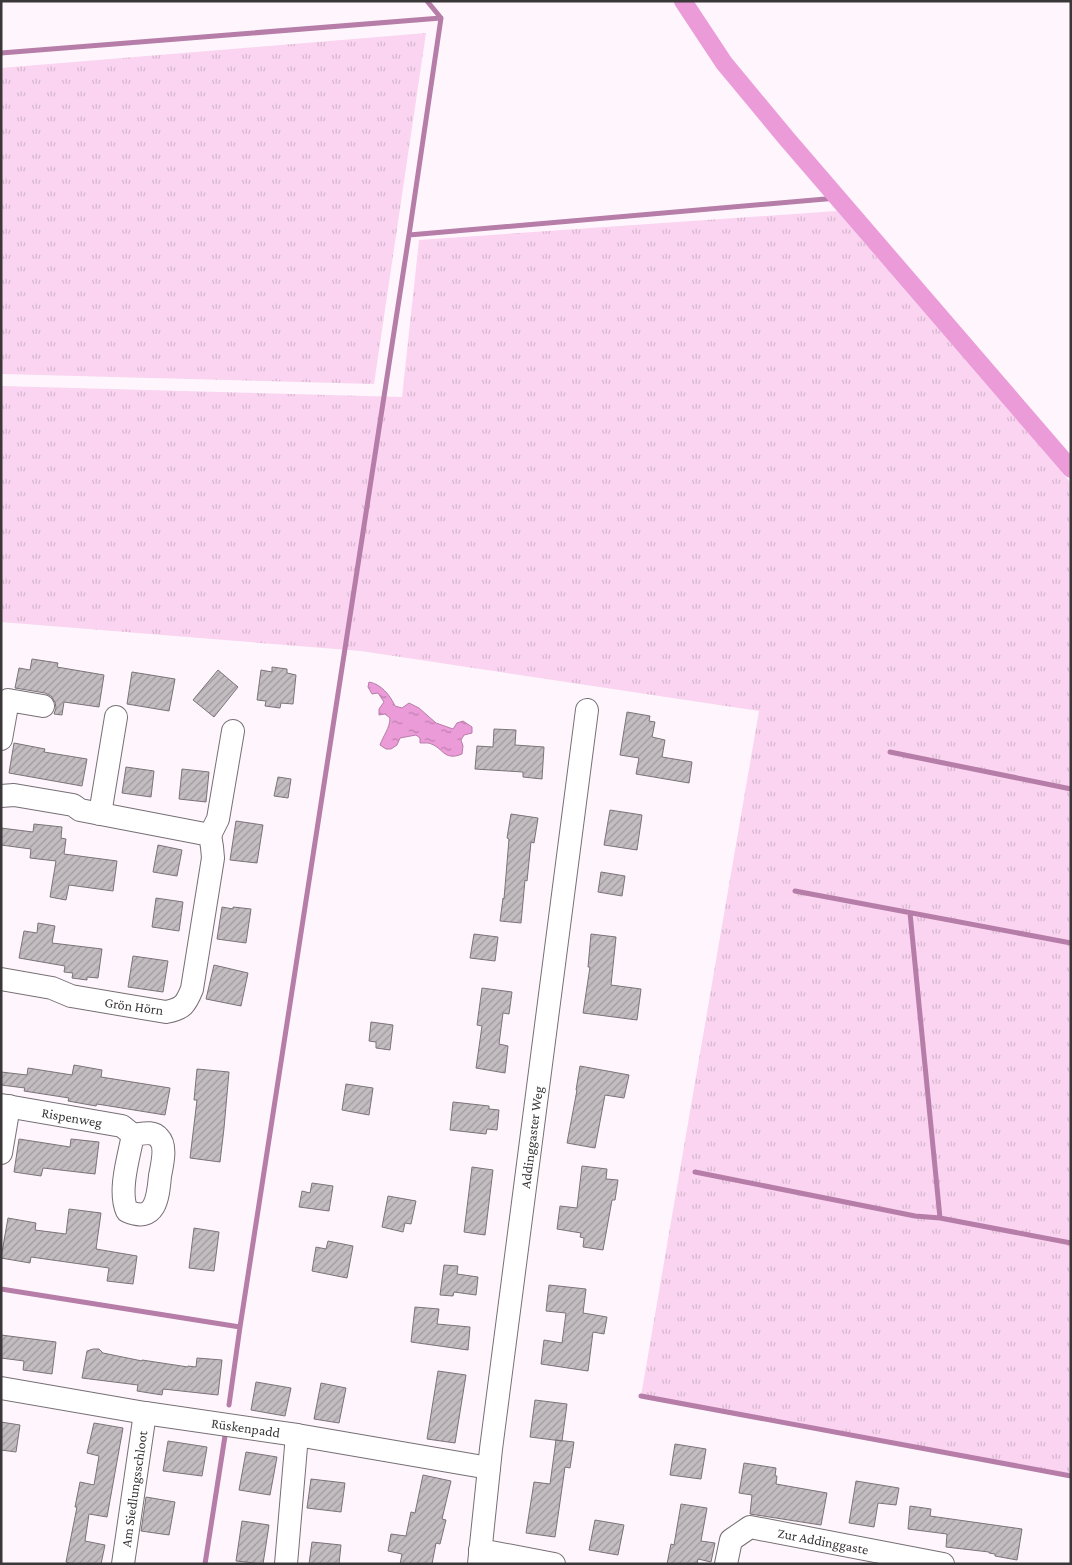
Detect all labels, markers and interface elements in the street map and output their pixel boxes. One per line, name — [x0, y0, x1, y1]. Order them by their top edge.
street label: Grön Hörn — [104, 994, 165, 1018]
street label: Addinggaster Weg — [517, 1085, 546, 1189]
street label: Rispenweg — [40, 1104, 104, 1130]
street label: Rüskenpadd — [210, 1415, 282, 1441]
street label: Am Siedlungsschloot — [118, 1429, 150, 1548]
street label: Zur Addinggaste — [776, 1524, 870, 1558]

